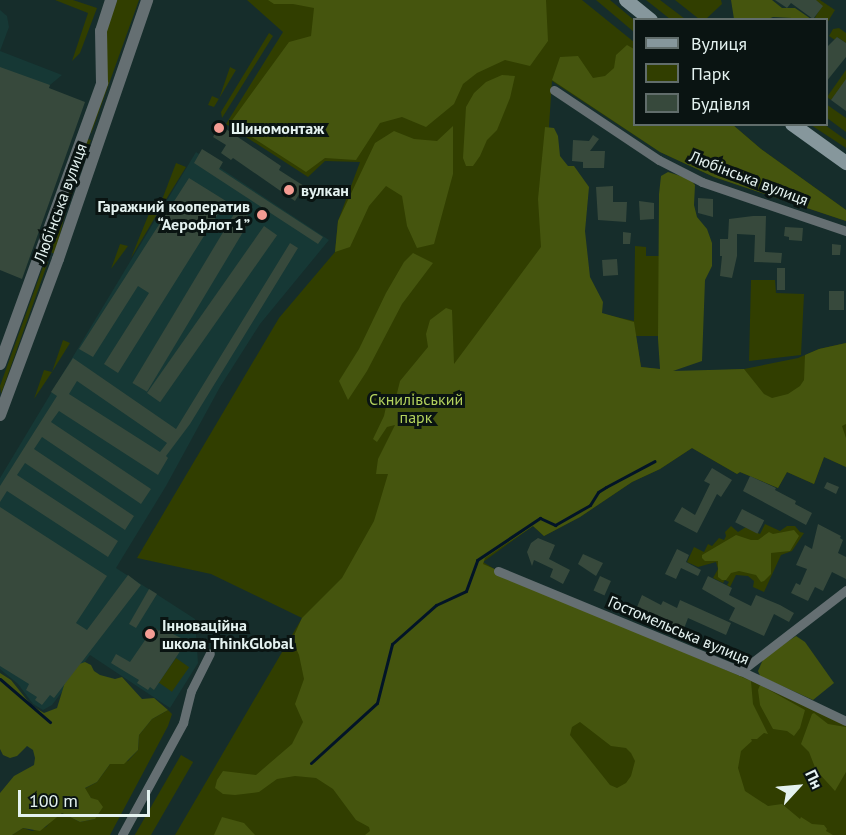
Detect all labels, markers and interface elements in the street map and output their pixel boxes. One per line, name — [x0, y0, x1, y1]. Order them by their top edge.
legend — [633, 18, 828, 126]
text: Вулиця — [691, 32, 747, 55]
text: Парк — [691, 62, 730, 85]
text: Будівля — [691, 92, 750, 115]
place label: Шиномонтаж — [231, 118, 324, 138]
marker: Шиномонтаж — [212, 121, 226, 135]
street label: Любінська вулиця — [29, 141, 91, 265]
street label: Любінська вулиця — [687, 146, 811, 210]
place label: вулкан — [301, 180, 349, 200]
marker: вулкан — [282, 183, 296, 197]
place label: Гаражний кооператив “Аерофлот 1” — [97, 196, 250, 234]
marker: Гаражний кооператив “Аерофлот 1” — [255, 208, 269, 222]
park label: Скнилівський парк — [369, 389, 463, 427]
street label: Гостомельська вулиця — [605, 592, 753, 668]
place label: Інноваційна школа ThinkGlobal — [162, 615, 293, 653]
marker: Інноваційна школа ThinkGlobal — [143, 627, 157, 641]
north arrow — [768, 757, 828, 817]
text: Пн — [801, 766, 827, 792]
scale bar — [21, 778, 153, 816]
text: 100 m — [29, 789, 78, 812]

